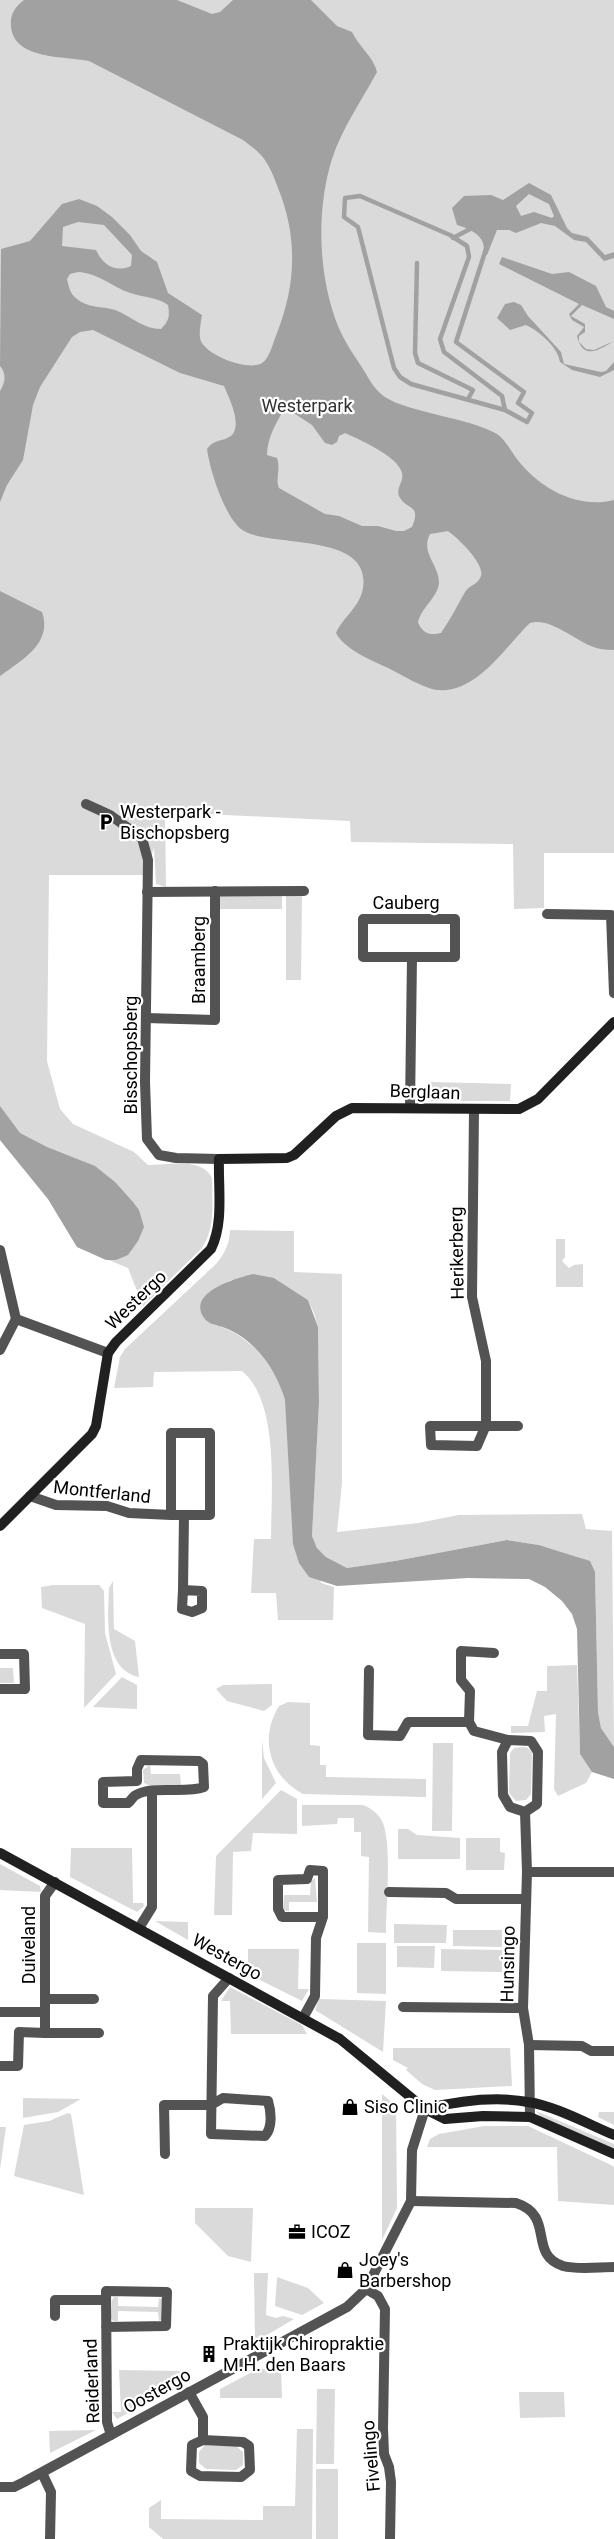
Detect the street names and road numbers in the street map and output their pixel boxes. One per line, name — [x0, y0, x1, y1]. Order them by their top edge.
street label: Cauberg — [372, 892, 440, 913]
street label: Braamberg — [188, 916, 209, 1004]
street label: Bisschopsberg — [120, 996, 141, 1114]
street label: Berglaan — [389, 1080, 461, 1103]
street label: Herikerberg — [445, 1206, 468, 1300]
street label: Westergo — [101, 1266, 170, 1334]
street label: Montferland — [52, 1476, 152, 1507]
street label: Duiveland — [18, 1906, 39, 1984]
street label: Hunsingo — [496, 1925, 519, 2003]
street label: Westergo — [189, 1929, 266, 1984]
street label: Reiderland — [80, 2338, 103, 2424]
street label: Oostergo — [119, 2364, 194, 2418]
street label: Fivelingo — [357, 2419, 384, 2493]

